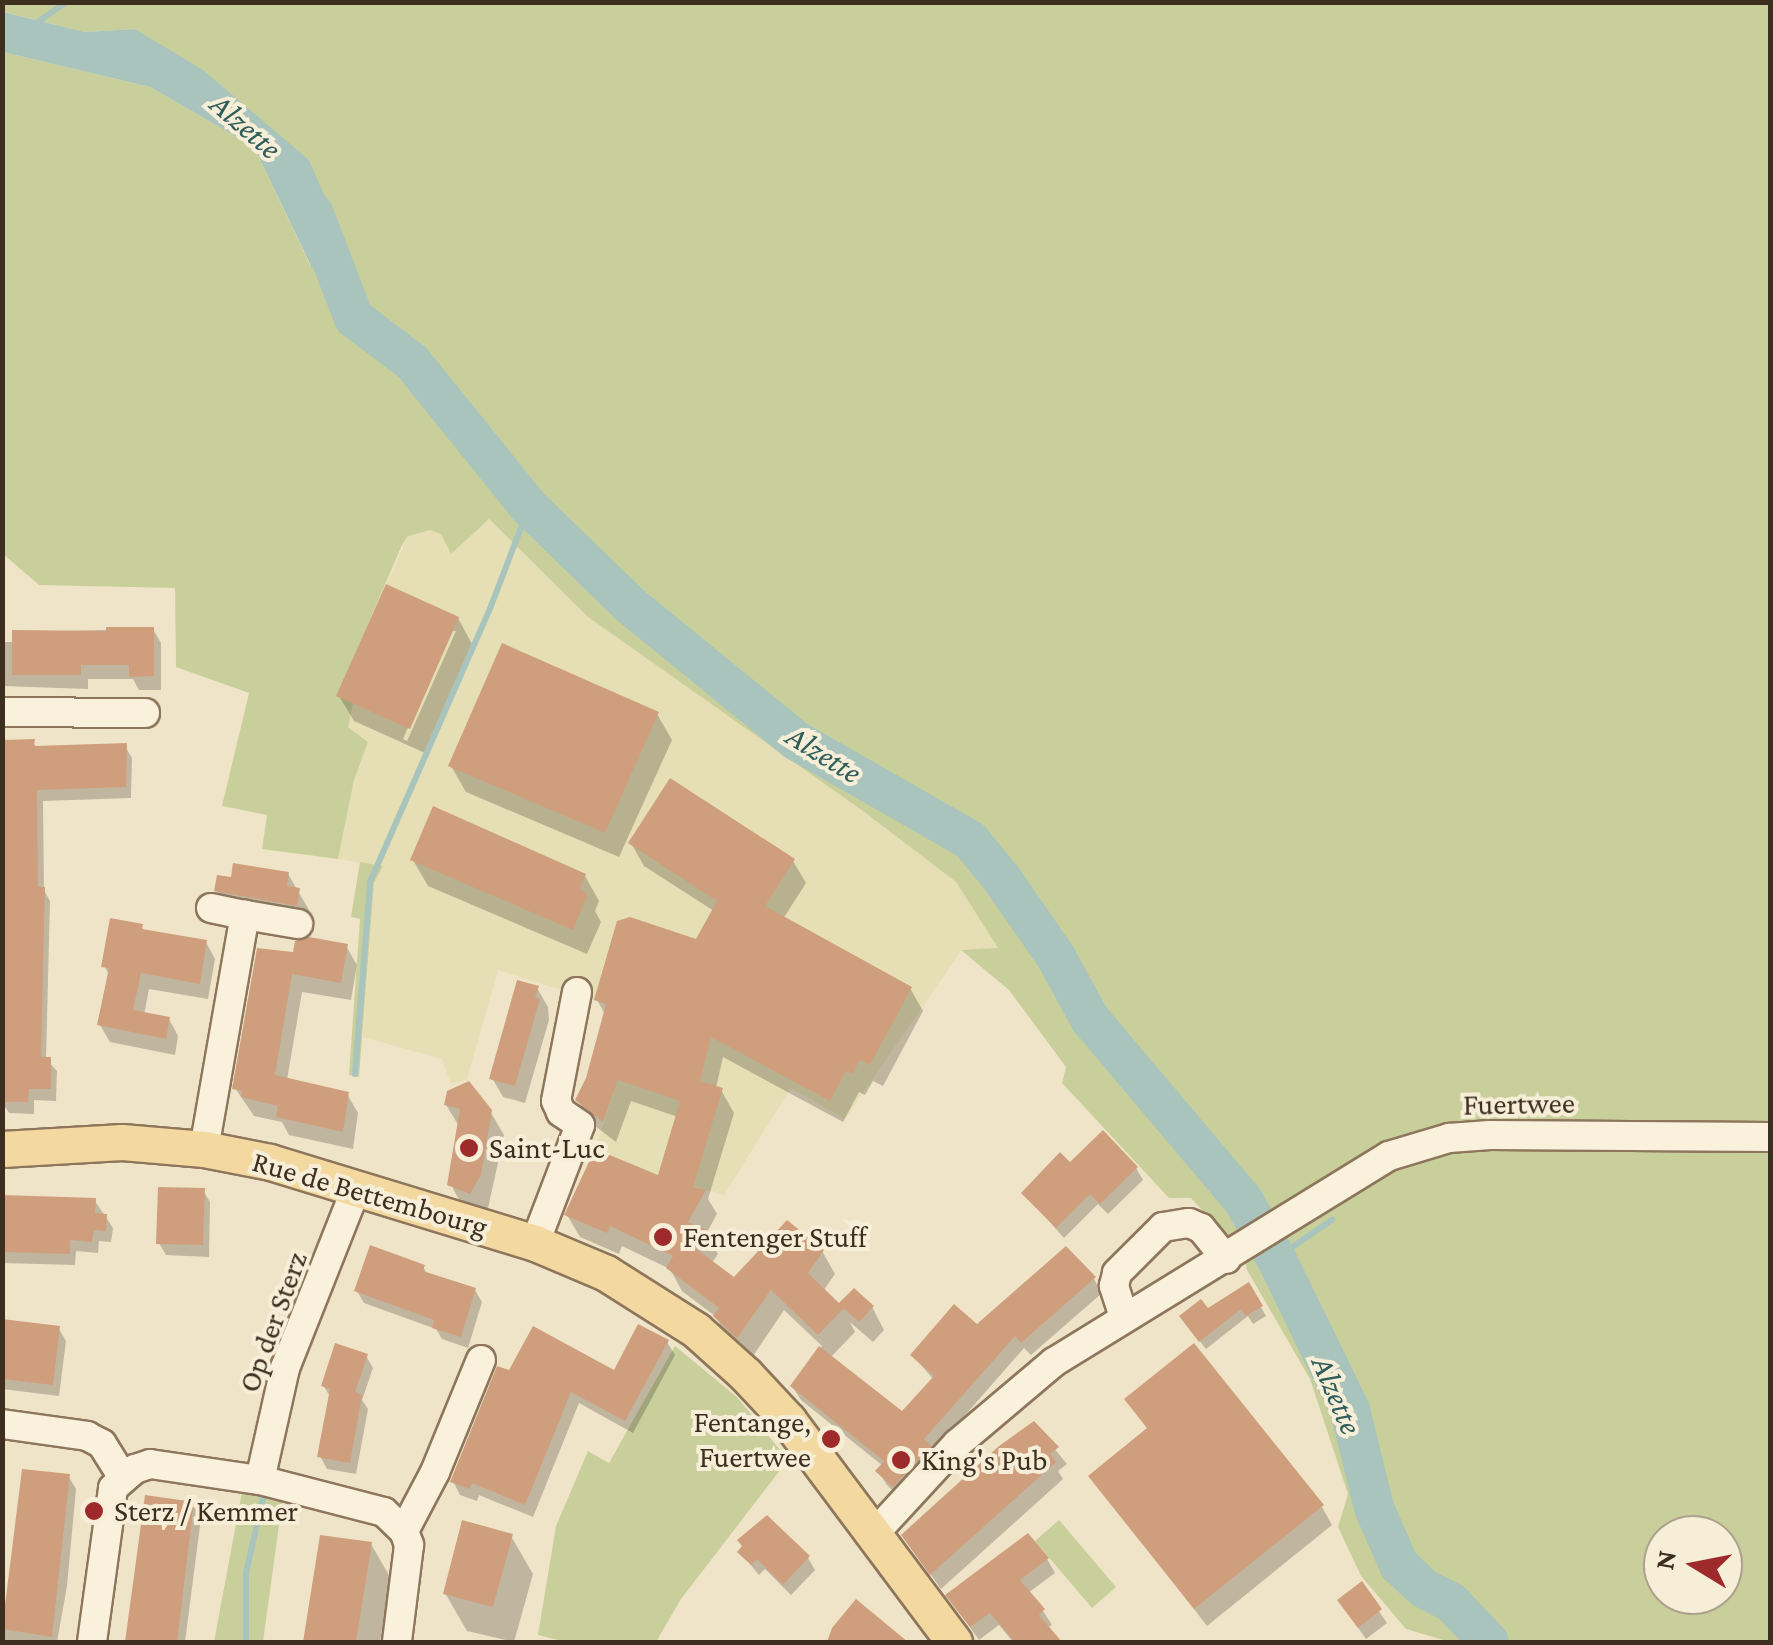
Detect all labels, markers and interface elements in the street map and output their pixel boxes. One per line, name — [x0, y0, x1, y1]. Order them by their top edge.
water label: Alzette — [203, 85, 289, 167]
water label: Alzette — [779, 716, 869, 792]
street label: Fuertwee — [1463, 1085, 1575, 1123]
place label: Saint-Luc — [489, 1130, 605, 1166]
marker: Saint-Luc — [458, 1137, 480, 1159]
street label: Rue de Bettembourg — [248, 1143, 492, 1245]
place label: Fentenger Stuff — [683, 1219, 867, 1255]
marker: Fentenger Stuff — [652, 1226, 674, 1248]
street label: Op der Sterz — [231, 1247, 315, 1397]
water label: Alzette — [1303, 1350, 1371, 1440]
place label: Fentange, Fuertwee — [694, 1404, 811, 1474]
marker: Fentange, Fuertwee — [820, 1428, 842, 1450]
place label: King's Pub — [921, 1442, 1047, 1478]
marker: King's Pub — [890, 1449, 912, 1471]
place label: Sterz / Kemmer — [114, 1493, 298, 1529]
marker: Sterz / Kemmer — [83, 1500, 105, 1522]
north arrow — [1643, 1515, 1743, 1615]
text: N — [1648, 1548, 1682, 1572]

